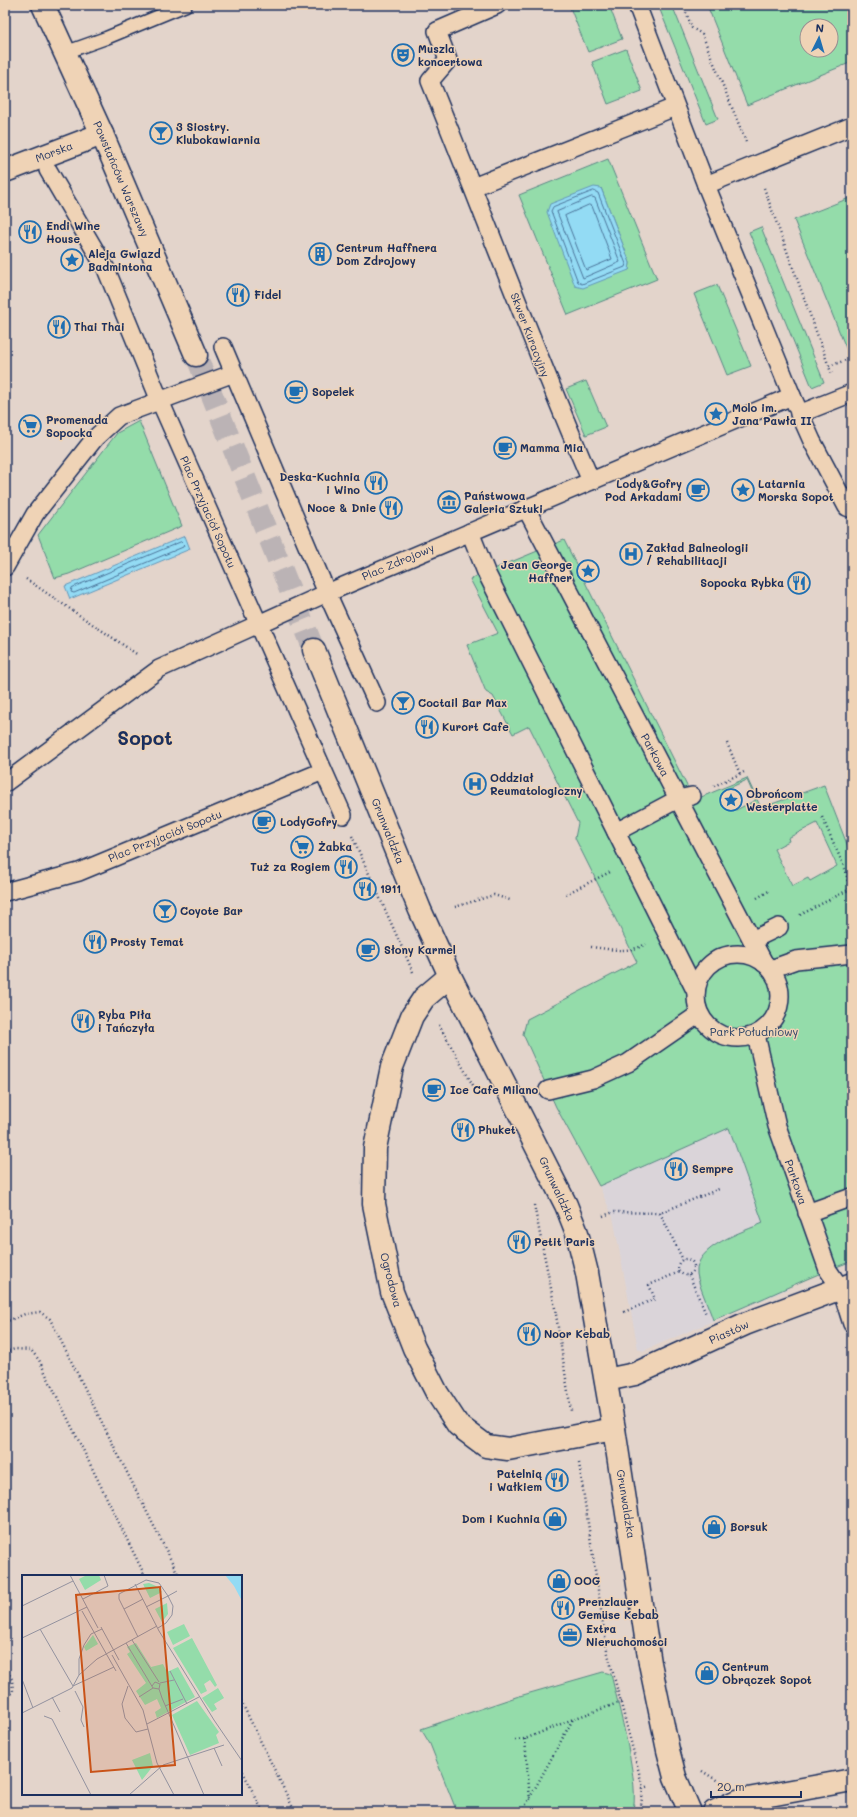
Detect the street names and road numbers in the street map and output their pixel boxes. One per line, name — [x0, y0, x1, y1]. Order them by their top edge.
street label: Powstańców Warszawy — [90, 119, 153, 239]
street label: Morska — [33, 138, 75, 165]
street label: Skwer Kuracyjny — [507, 290, 554, 379]
street label: Plac Przyjaciół Sopotu — [177, 453, 240, 570]
street label: Plac Zdrojowy — [359, 539, 437, 584]
street label: Parkowa — [638, 731, 673, 779]
street label: Grunwaldzka — [368, 796, 409, 866]
street label: Plac Przyjaciół Sopotu — [106, 806, 224, 865]
street label: Grunwaldzka — [536, 1154, 579, 1224]
street label: Parkowa — [782, 1157, 811, 1207]
street label: Ogrodowa — [377, 1251, 406, 1309]
street label: Piastów — [706, 1316, 751, 1347]
street label: Grunwaldzka — [614, 1468, 639, 1540]

